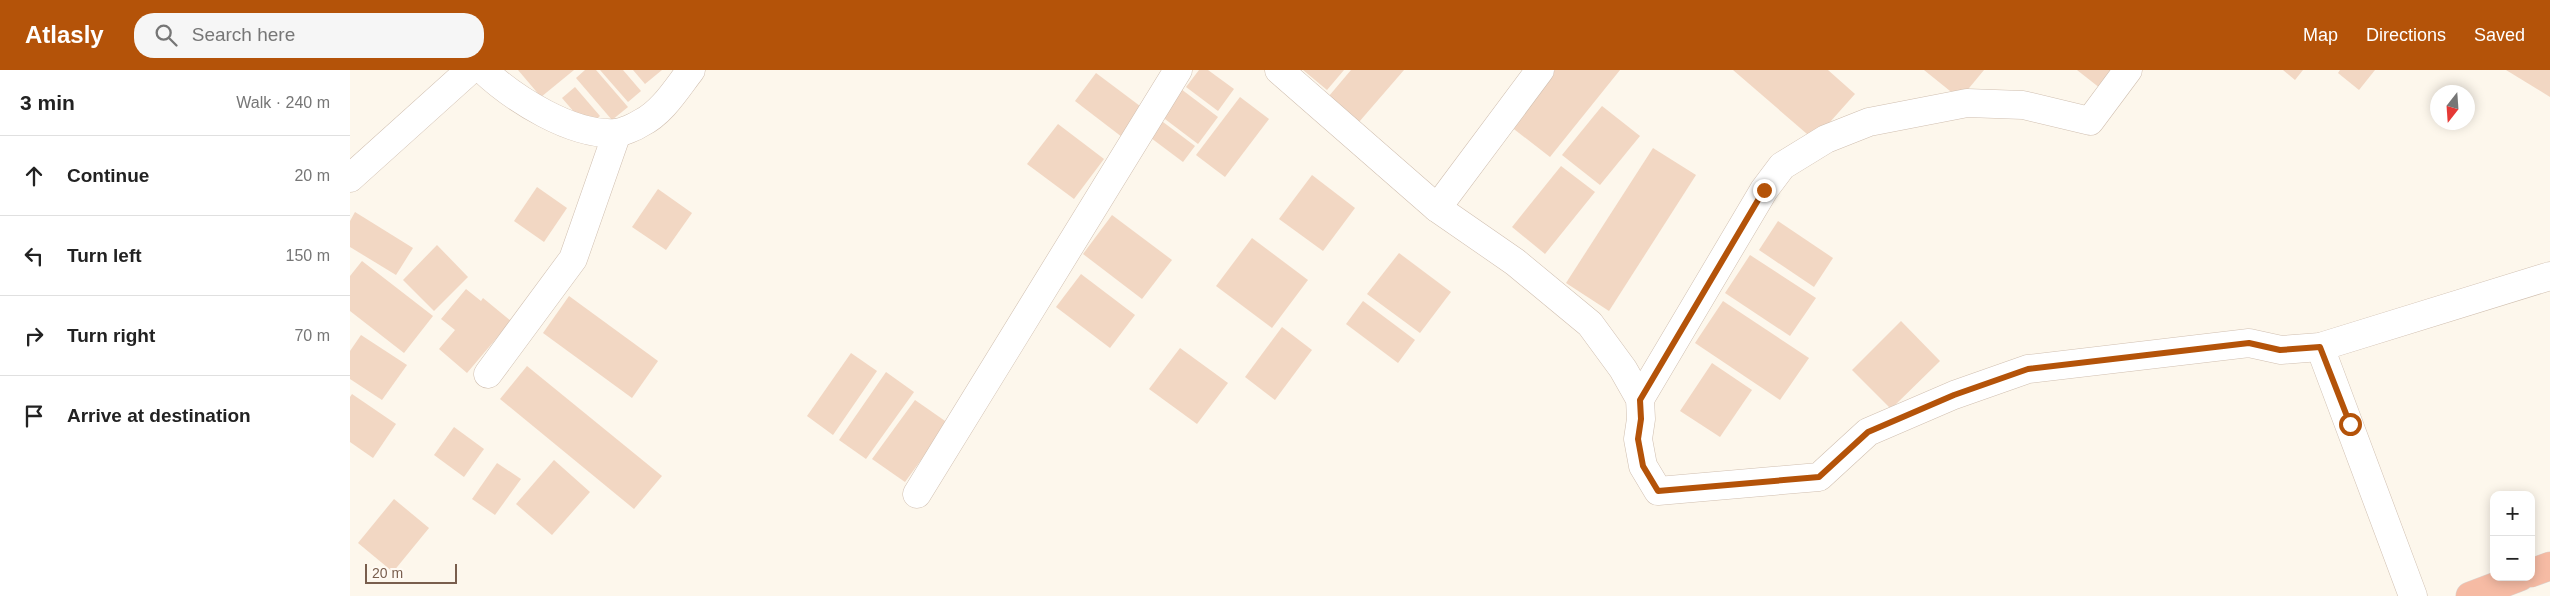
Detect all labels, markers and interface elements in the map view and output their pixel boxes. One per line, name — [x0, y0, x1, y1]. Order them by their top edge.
search box — [134, 13, 484, 58]
text: Atlasly — [25, 21, 104, 48]
icon: search — [152, 21, 180, 49]
text: Search here — [192, 24, 295, 45]
text: Map — [2303, 25, 2338, 45]
text: Directions — [2366, 25, 2446, 45]
text: Saved — [2474, 25, 2525, 45]
north arrow — [2430, 85, 2475, 130]
text: 3 min — [20, 91, 75, 114]
text: Walk · 240 m — [236, 94, 330, 111]
icon: ahead — [20, 162, 48, 190]
text: Continue — [67, 165, 149, 186]
text: 20 m — [294, 167, 330, 184]
route end — [1753, 179, 1776, 202]
icon: left — [20, 242, 48, 270]
text: Turn left — [67, 245, 142, 266]
text: 150 m — [286, 247, 330, 264]
icon: right — [20, 322, 48, 350]
text: Turn right — [67, 325, 155, 346]
text: 70 m — [294, 327, 330, 344]
icon: arrive — [20, 402, 48, 430]
text: Arrive at destination — [67, 405, 251, 426]
route start — [2339, 413, 2362, 436]
map controls — [2490, 491, 2535, 581]
button: + — [2490, 491, 2535, 536]
button: − — [2490, 536, 2535, 581]
scale bar — [365, 561, 458, 584]
text: 20 m — [372, 565, 403, 581]

